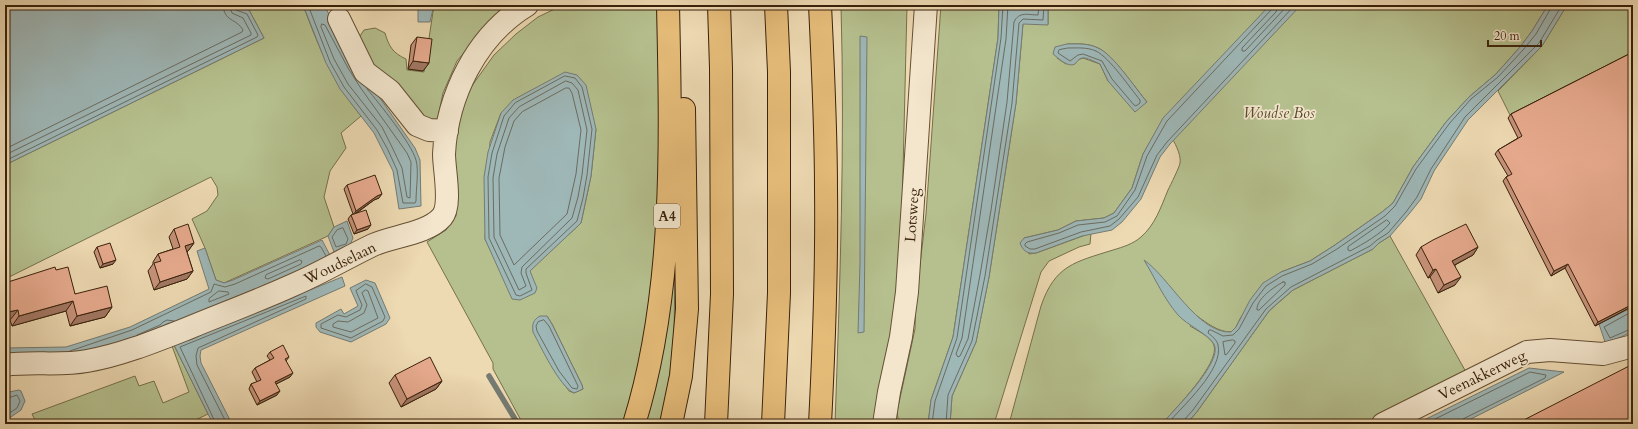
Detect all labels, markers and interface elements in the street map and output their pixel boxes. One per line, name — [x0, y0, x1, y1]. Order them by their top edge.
scale bar — [1488, 22, 1541, 48]
text: 20 m — [1494, 28, 1521, 44]
park label: Woudse Bos — [1243, 103, 1315, 123]
street label: Lotsweg — [900, 187, 924, 243]
road number: A4 — [654, 204, 680, 228]
street label: Woudselaan — [300, 237, 380, 290]
street label: Veenakkerweg — [1435, 345, 1530, 405]

